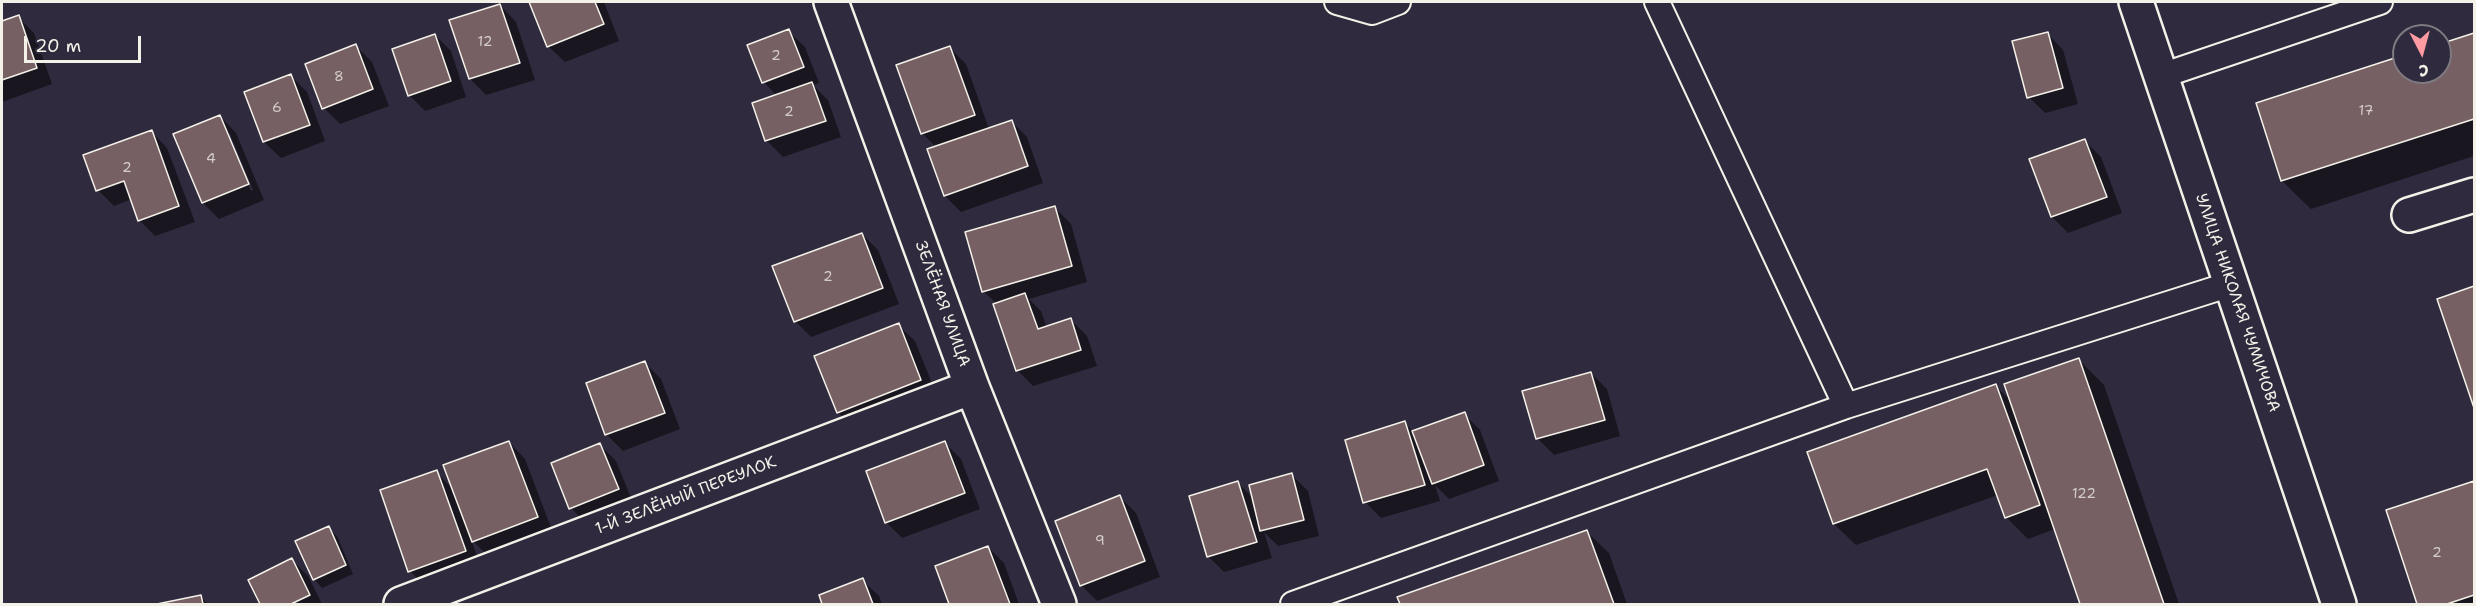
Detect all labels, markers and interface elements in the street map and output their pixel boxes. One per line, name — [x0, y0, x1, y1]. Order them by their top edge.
scale bar — [27, 24, 144, 62]
north arrow — [2392, 24, 2452, 84]
text: 20 m — [35, 34, 81, 58]
house number: 12 — [478, 34, 492, 50]
house number: 2 — [771, 48, 781, 64]
text: С — [2418, 59, 2430, 81]
house number: 8 — [334, 69, 344, 85]
house number: 6 — [272, 100, 282, 116]
house number: 17 — [2359, 103, 2373, 119]
house number: 2 — [784, 104, 794, 120]
house number: 4 — [206, 151, 216, 167]
house number: 2 — [122, 160, 132, 176]
street label: УЛИЦА НИКОЛАЯ ЧУМИЧОВА — [2191, 191, 2283, 415]
street label: ЗЕЛЁНАЯ УЛИЦА — [910, 239, 974, 369]
house number: 2 — [823, 269, 833, 285]
street label: 1-Й ЗЕЛЁНЫЙ ПЕРЕУЛОК — [593, 453, 779, 539]
house number: 122 — [2072, 486, 2096, 502]
house number: 9 — [1095, 533, 1105, 549]
house number: 2 — [2432, 545, 2442, 561]

